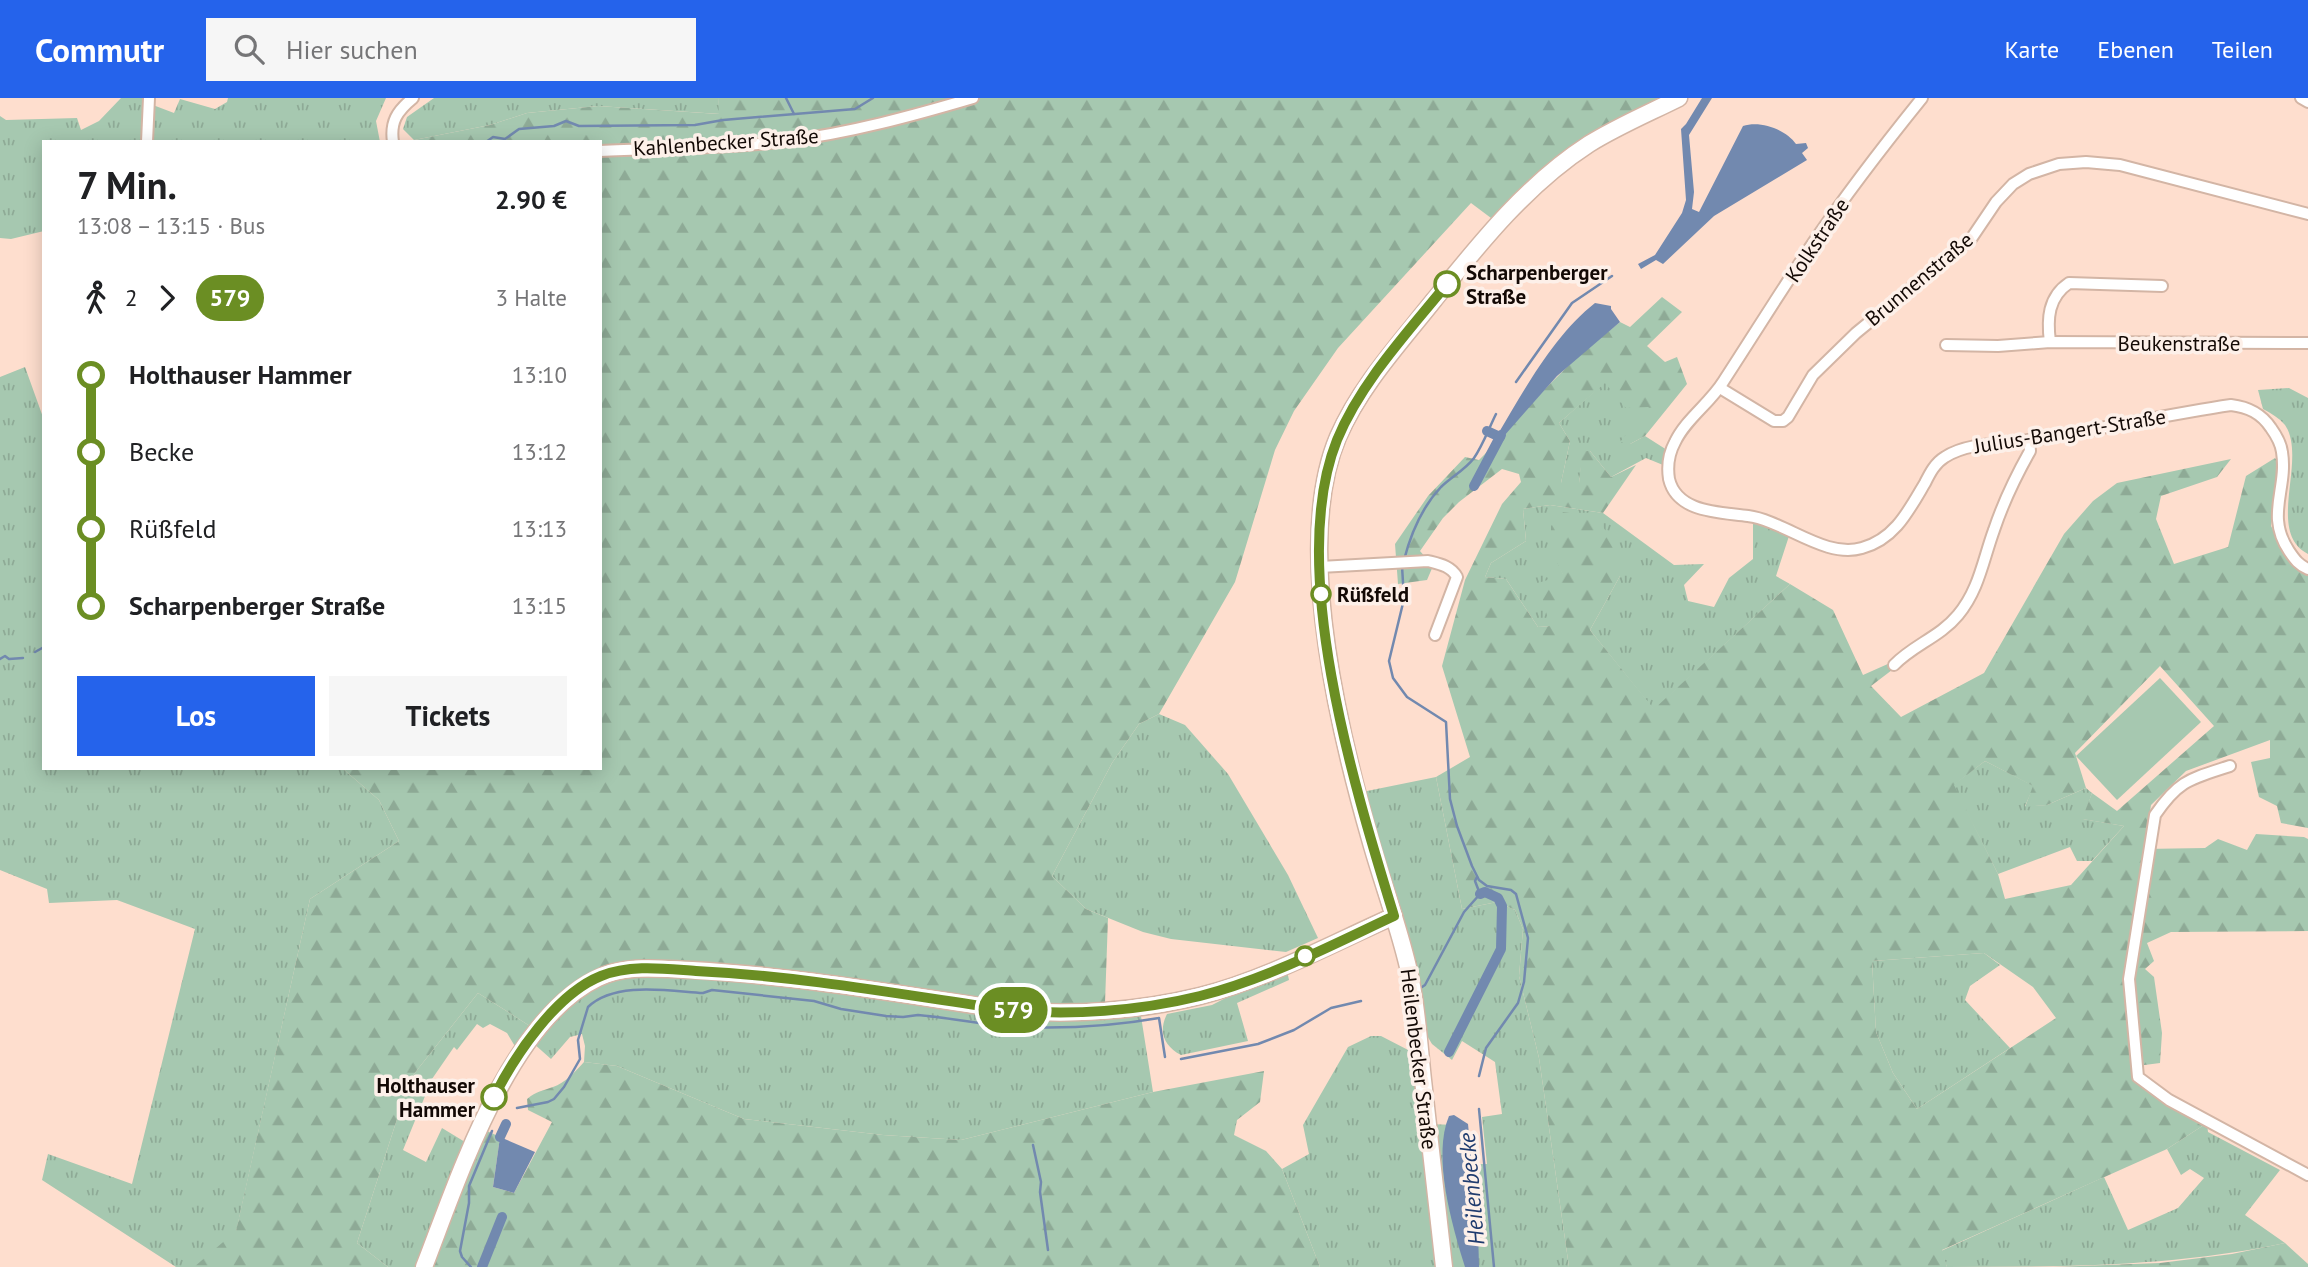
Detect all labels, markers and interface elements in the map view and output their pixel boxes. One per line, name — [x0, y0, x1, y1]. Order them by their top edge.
search box — [206, 18, 696, 81]
text: Commutr — [35, 28, 164, 71]
icon: search — [230, 30, 268, 68]
text: Hier suchen — [286, 33, 418, 66]
text: Karte — [2005, 34, 2059, 65]
text: Ebenen — [2097, 34, 2174, 65]
text: Teilen — [2212, 34, 2273, 65]
street label: Kahlenbecker Straße — [632, 122, 820, 162]
text: 7 Min. — [77, 160, 177, 209]
text: 2.90 € — [495, 183, 567, 216]
street label: Kolkstraße — [1779, 193, 1855, 287]
text: 13:08 – 13:15 · Bus — [77, 211, 265, 240]
street label: Brunnenstraße — [1860, 226, 1978, 332]
place label: Scharpenberger Straße — [1466, 259, 1608, 310]
marker: Scharpenberger Straße — [1434, 271, 1460, 297]
icon: walk — [77, 279, 115, 317]
icon: forward — [148, 279, 186, 317]
text: 579 — [210, 282, 250, 313]
text: 2 — [125, 283, 138, 312]
text: 3 Halte — [496, 283, 567, 312]
street label: Beukenstraße — [2118, 330, 2240, 357]
text: Holthauser Hammer — [129, 358, 352, 391]
text: 13:10 — [512, 360, 567, 389]
street label: Julius-Bangert-Straße — [1971, 403, 2168, 460]
text: Becke — [129, 435, 194, 468]
text: 13:12 — [512, 437, 567, 466]
text: Rüßfeld — [129, 512, 216, 545]
text: 13:13 — [512, 514, 567, 543]
place label: Rüßfeld — [1337, 581, 1409, 608]
marker: Rüßfeld — [1311, 584, 1331, 604]
text: Scharpenberger Straße — [129, 589, 385, 622]
text: 13:15 — [512, 591, 567, 620]
button: Los — [77, 676, 315, 756]
button: Tickets — [329, 676, 567, 756]
unlabelled marker — [1295, 946, 1315, 966]
street label: Heilenbecker Straße — [1395, 967, 1443, 1151]
line badge: 579 — [973, 987, 1053, 1033]
text: 579 — [993, 994, 1033, 1025]
place label: Holthauser Hammer — [376, 1072, 476, 1123]
marker: Holthauser Hammer — [481, 1084, 507, 1110]
water label: Heilenbecke — [1452, 1131, 1490, 1246]

